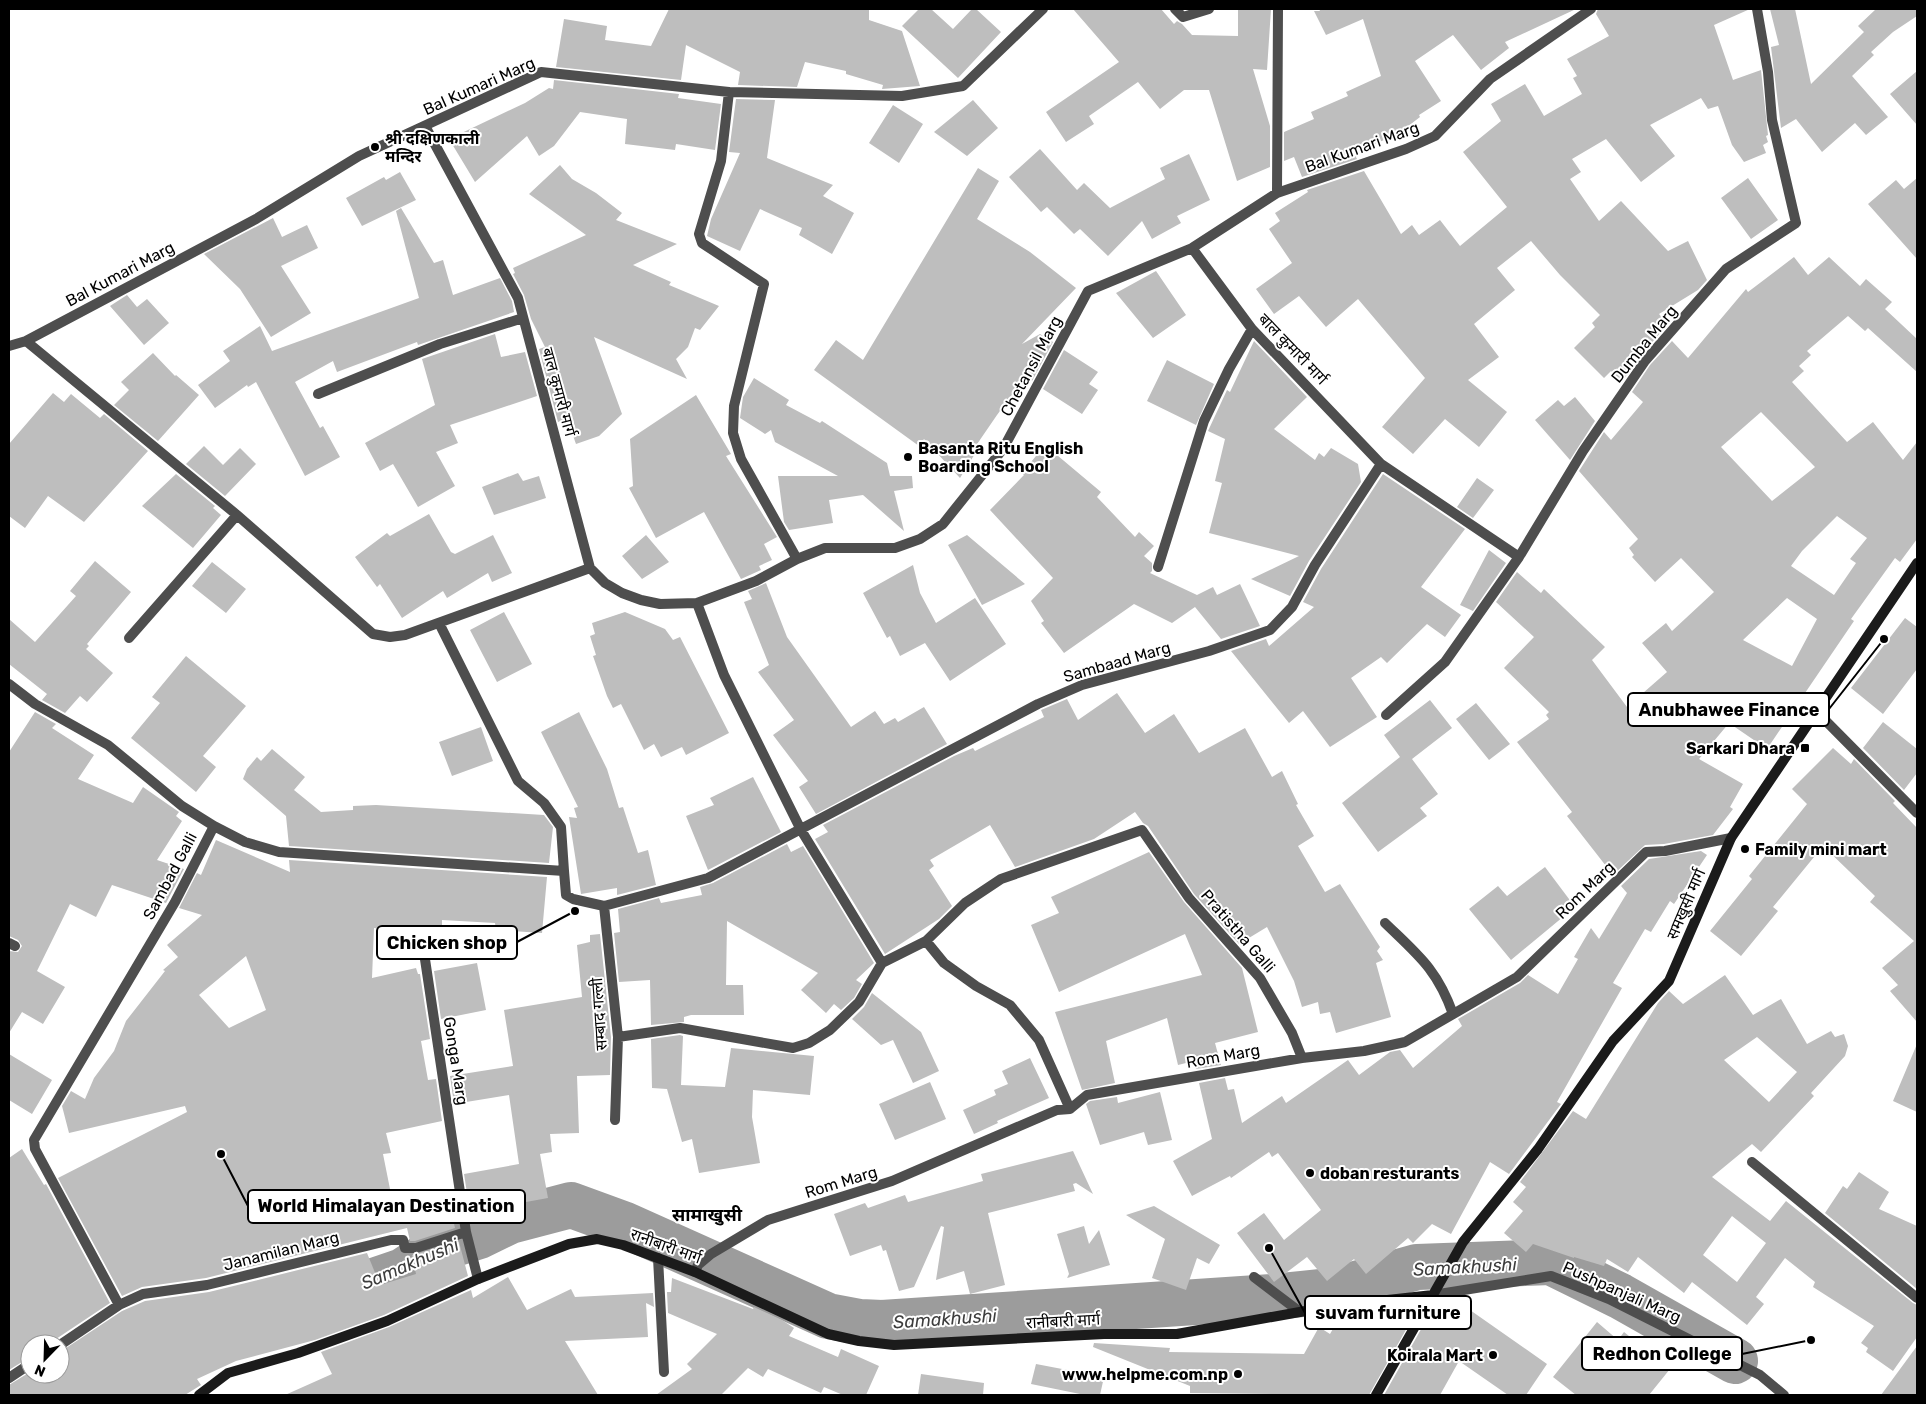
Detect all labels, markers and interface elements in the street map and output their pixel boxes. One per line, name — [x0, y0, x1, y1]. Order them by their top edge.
street label: Bal Kumari Marg — [420, 53, 538, 119]
street label: Bal Kumari Marg — [1302, 118, 1422, 176]
place label: श्री दक्षिणकाली मन्दिर — [385, 129, 480, 166]
marker: श्री दक्षिणकाली मन्दिर — [369, 141, 381, 153]
street label: Bal Kumari Marg — [62, 237, 178, 311]
street label: Dumba Marg — [1607, 301, 1681, 387]
street label: बाल कुमारी मार्ग — [1254, 310, 1332, 390]
street label: Chetansil Marg — [997, 313, 1065, 419]
street label: बाल कुमारी मार्ग — [537, 345, 580, 440]
place label: Basanta Ritu English Boarding School — [918, 439, 1083, 476]
marker: Basanta Ritu English Boarding School — [902, 451, 914, 463]
street label: Sambaad Marg — [1061, 638, 1173, 686]
callout: Anubhawee Finance — [1628, 693, 1829, 726]
text: Anubhawee Finance — [1639, 699, 1820, 721]
place label: Sarkari Dhara — [1686, 739, 1795, 758]
marker: Sarkari Dhara — [1799, 742, 1811, 754]
street label: Sambad Galli — [139, 829, 201, 923]
place label: Family mini mart — [1755, 840, 1887, 859]
marker: Family mini mart — [1739, 843, 1751, 855]
street label: Rom Marg — [1552, 857, 1618, 923]
street label: समखुसी मार्ग — [1663, 865, 1711, 943]
street label: Pratistha Galli — [1197, 886, 1279, 976]
callout: Chicken shop — [377, 926, 517, 959]
text: Chicken shop — [387, 932, 507, 954]
street label: सम्बाद गल्ली — [587, 976, 611, 1051]
street label: Gonga Marg — [440, 1016, 472, 1106]
street label: Rom Marg — [1185, 1040, 1261, 1072]
street label: Rom Marg — [802, 1162, 880, 1202]
place label: doban resturants — [1320, 1164, 1460, 1183]
marker: doban resturants — [1304, 1167, 1316, 1179]
callout: World Himalayan Destination — [248, 1190, 525, 1223]
text: World Himalayan Destination — [258, 1195, 514, 1217]
district label: सामाखुसी — [672, 1204, 743, 1226]
street label: रानीबारी मार्ग — [628, 1224, 705, 1268]
street label: Janamilan Marg — [221, 1227, 341, 1275]
water label: Samakhushi — [358, 1233, 463, 1294]
water label: Samakhushi — [1413, 1253, 1518, 1281]
street label: Pushpanjali Marg — [1560, 1257, 1684, 1327]
callout: suvam furniture — [1305, 1296, 1471, 1329]
text: suvam furniture — [1315, 1302, 1461, 1324]
water label: Samakhushi — [892, 1304, 998, 1334]
street label: रानीबारी मार्ग — [1025, 1310, 1102, 1332]
north arrow — [20, 1334, 70, 1384]
callout: Redhon College — [1582, 1337, 1742, 1370]
text: Redhon College — [1592, 1343, 1732, 1365]
place label: Koirala Mart — [1387, 1346, 1484, 1365]
marker: Koirala Mart — [1487, 1349, 1499, 1361]
text: N — [32, 1361, 48, 1380]
place label: www.helpme.com.np — [1062, 1365, 1228, 1384]
marker: www.helpme.com.np — [1232, 1368, 1244, 1380]

